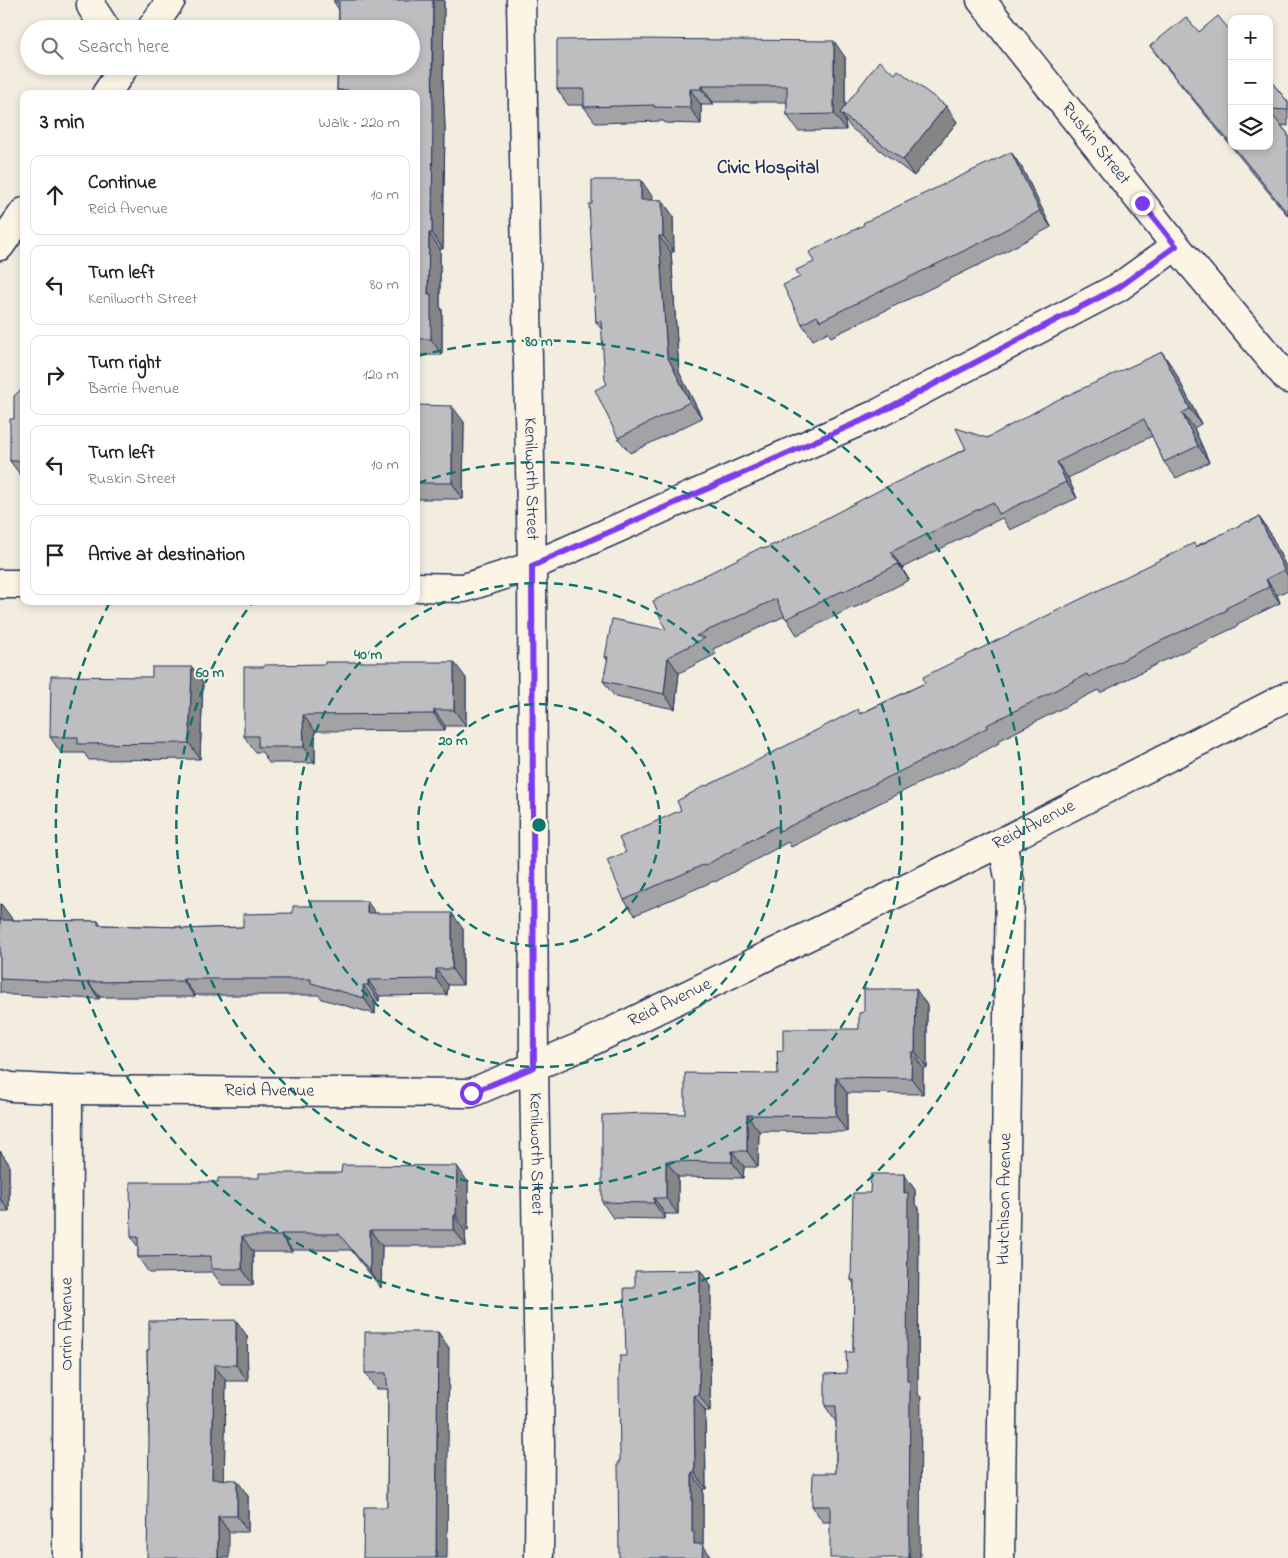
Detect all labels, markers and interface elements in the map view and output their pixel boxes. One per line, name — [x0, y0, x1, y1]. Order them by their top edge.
map controls — [1228, 15, 1273, 150]
button: + — [1228, 15, 1273, 60]
search box — [20, 20, 420, 75]
icon: search — [38, 34, 66, 62]
text: Search here — [78, 34, 169, 61]
button: − — [1228, 60, 1273, 105]
street label: Ruskin Street — [1054, 97, 1136, 191]
button: layers — [1228, 105, 1273, 150]
text: 3 min — [40, 108, 84, 138]
text: Walk · 220 m — [319, 111, 400, 135]
district label: Civic Hospital — [717, 155, 819, 182]
text: Continue — [88, 170, 156, 197]
icon: ahead — [41, 181, 69, 209]
text: 10 m — [371, 183, 399, 207]
route end — [1131, 192, 1154, 215]
text: Reid Avenue — [88, 197, 168, 221]
text: Turn left — [88, 260, 155, 287]
icon: left — [41, 271, 69, 299]
text: 80 m — [370, 273, 399, 297]
text: Kenilworth Street — [88, 287, 197, 311]
text: 80 m — [524, 331, 553, 353]
text: Turn right — [88, 350, 161, 377]
icon: right — [41, 361, 69, 389]
text: 120 m — [363, 363, 399, 387]
text: Barrie Avenue — [88, 377, 179, 401]
street label: Kenilworth Street — [516, 417, 545, 541]
text: Turn left — [88, 440, 155, 467]
icon: left — [41, 451, 69, 479]
text: 10 m — [371, 453, 399, 477]
text: Ruskin Street — [88, 467, 176, 491]
icon: arrive — [41, 541, 69, 569]
text: Arrive at destination — [88, 542, 245, 569]
text: 40 m — [353, 644, 382, 666]
text: 60 m — [195, 662, 225, 684]
text: 20 m — [437, 730, 468, 752]
street label: Reid Avenue — [988, 793, 1081, 858]
centre of rings — [530, 816, 548, 834]
street label: Reid Avenue — [624, 971, 717, 1035]
street label: Reid Avenue — [225, 1078, 315, 1105]
route start — [460, 1082, 483, 1105]
street label: Kenilworth Street — [521, 1092, 549, 1216]
street label: Hutchison Avenue — [991, 1132, 1019, 1265]
street label: Orrin Avenue — [54, 1276, 81, 1371]

